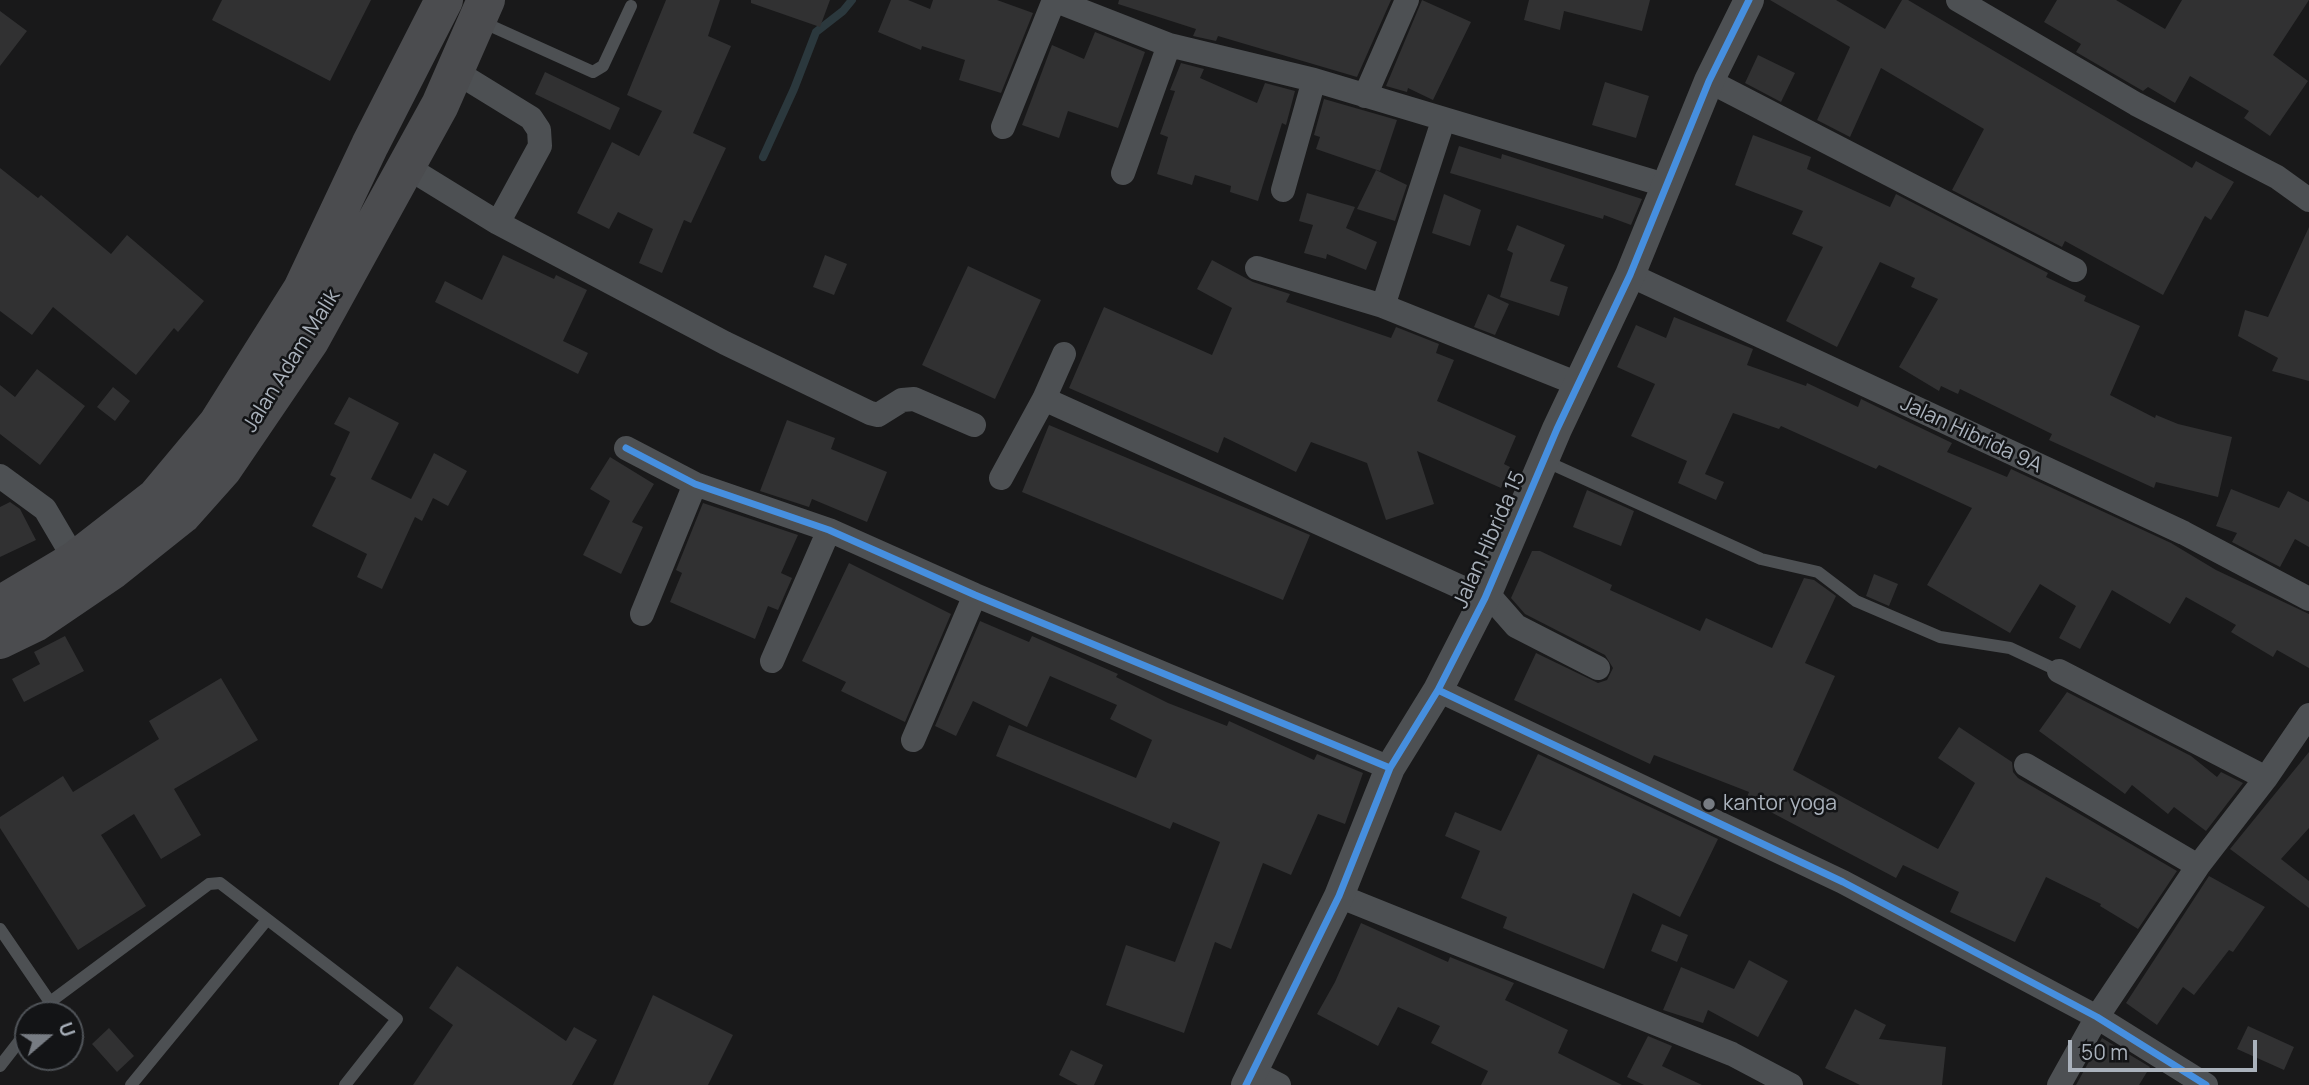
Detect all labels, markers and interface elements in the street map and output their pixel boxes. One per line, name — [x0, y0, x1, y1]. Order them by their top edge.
street label: Jalan Adam Malik — [238, 285, 346, 437]
street label: Jalan Hibrida 9A — [1896, 391, 2046, 479]
street label: Jalan Hibrida 15 — [1449, 468, 1531, 612]
place label: kantor yoga — [1723, 791, 1837, 817]
marker: kantor yoga — [1701, 796, 1717, 812]
north arrow — [14, 1001, 84, 1071]
text: U — [52, 1019, 81, 1040]
scale bar — [2071, 1026, 2260, 1070]
text: 50 m — [2081, 1038, 2128, 1066]

